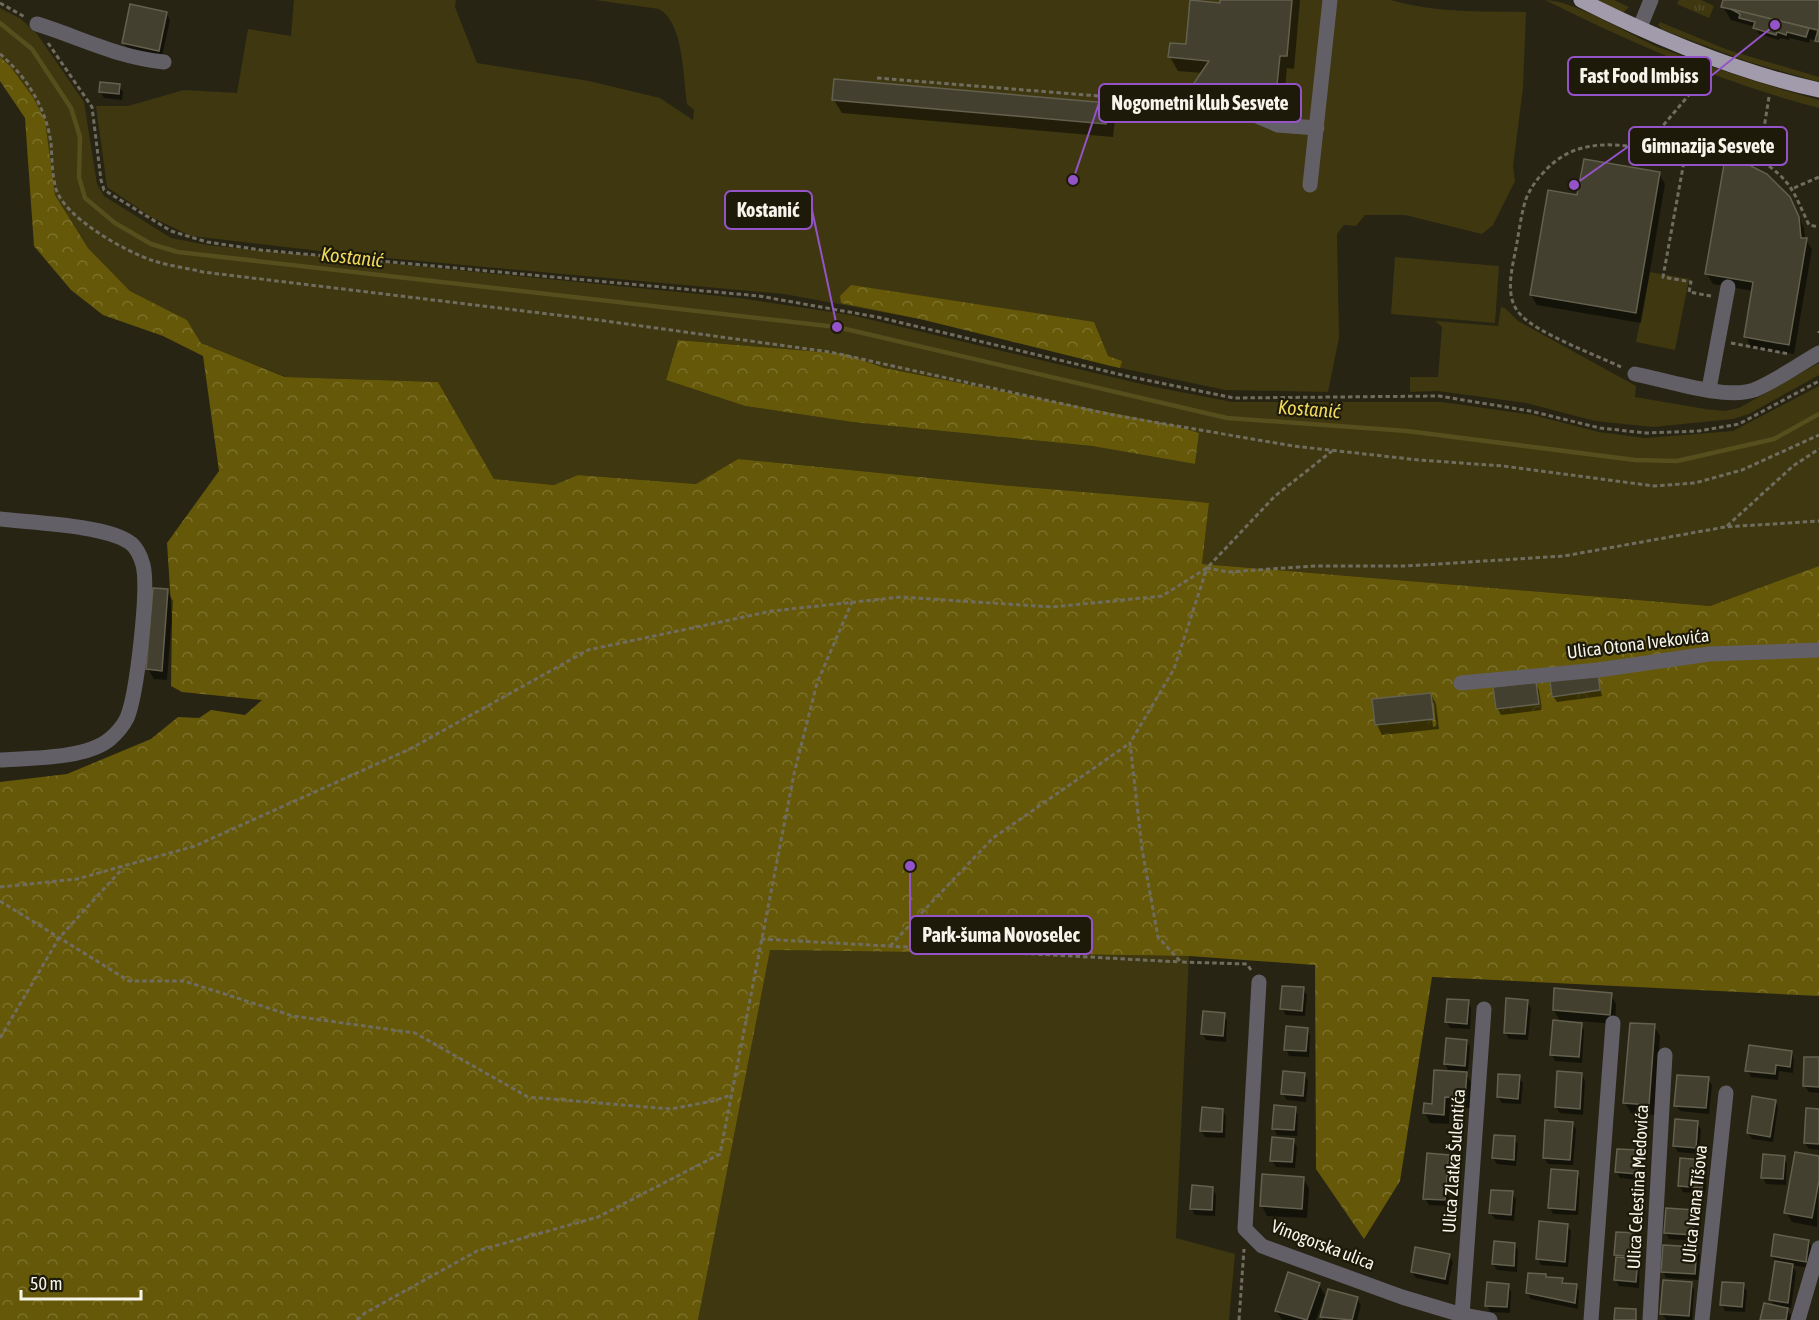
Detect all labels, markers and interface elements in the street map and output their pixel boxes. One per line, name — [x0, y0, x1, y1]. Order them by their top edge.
callout: Fast Food Imbiss — [1568, 57, 1711, 95]
text: Fast Food Imbiss — [1580, 64, 1698, 87]
callout: Nogometni klub Sesvete — [1099, 84, 1301, 122]
text: Nogometni klub Sesvete — [1111, 91, 1289, 114]
callout: Gimnazija Sesvete — [1629, 127, 1787, 165]
text: Gimnazija Sesvete — [1641, 134, 1775, 157]
callout: Kostanić — [725, 191, 812, 229]
text: Kostanić — [737, 198, 800, 221]
water label: Kostanić — [320, 242, 385, 271]
water label: Kostanić — [1277, 395, 1342, 422]
street label: Ulica Otona Ivekovića — [1566, 624, 1710, 663]
callout: Park-šuma Novoselec — [910, 916, 1092, 954]
text: Park-šuma Novoselec — [922, 923, 1080, 946]
street label: Ulica Zlatka Šulentića — [1438, 1088, 1469, 1234]
street label: Ulica Celestina Medovića — [1623, 1104, 1652, 1270]
street label: Ulica Ivana Tišova — [1678, 1144, 1711, 1264]
street label: Vinogorska ulica — [1269, 1215, 1378, 1274]
scale bar — [21, 1263, 141, 1301]
text: 50 m — [30, 1273, 62, 1294]

